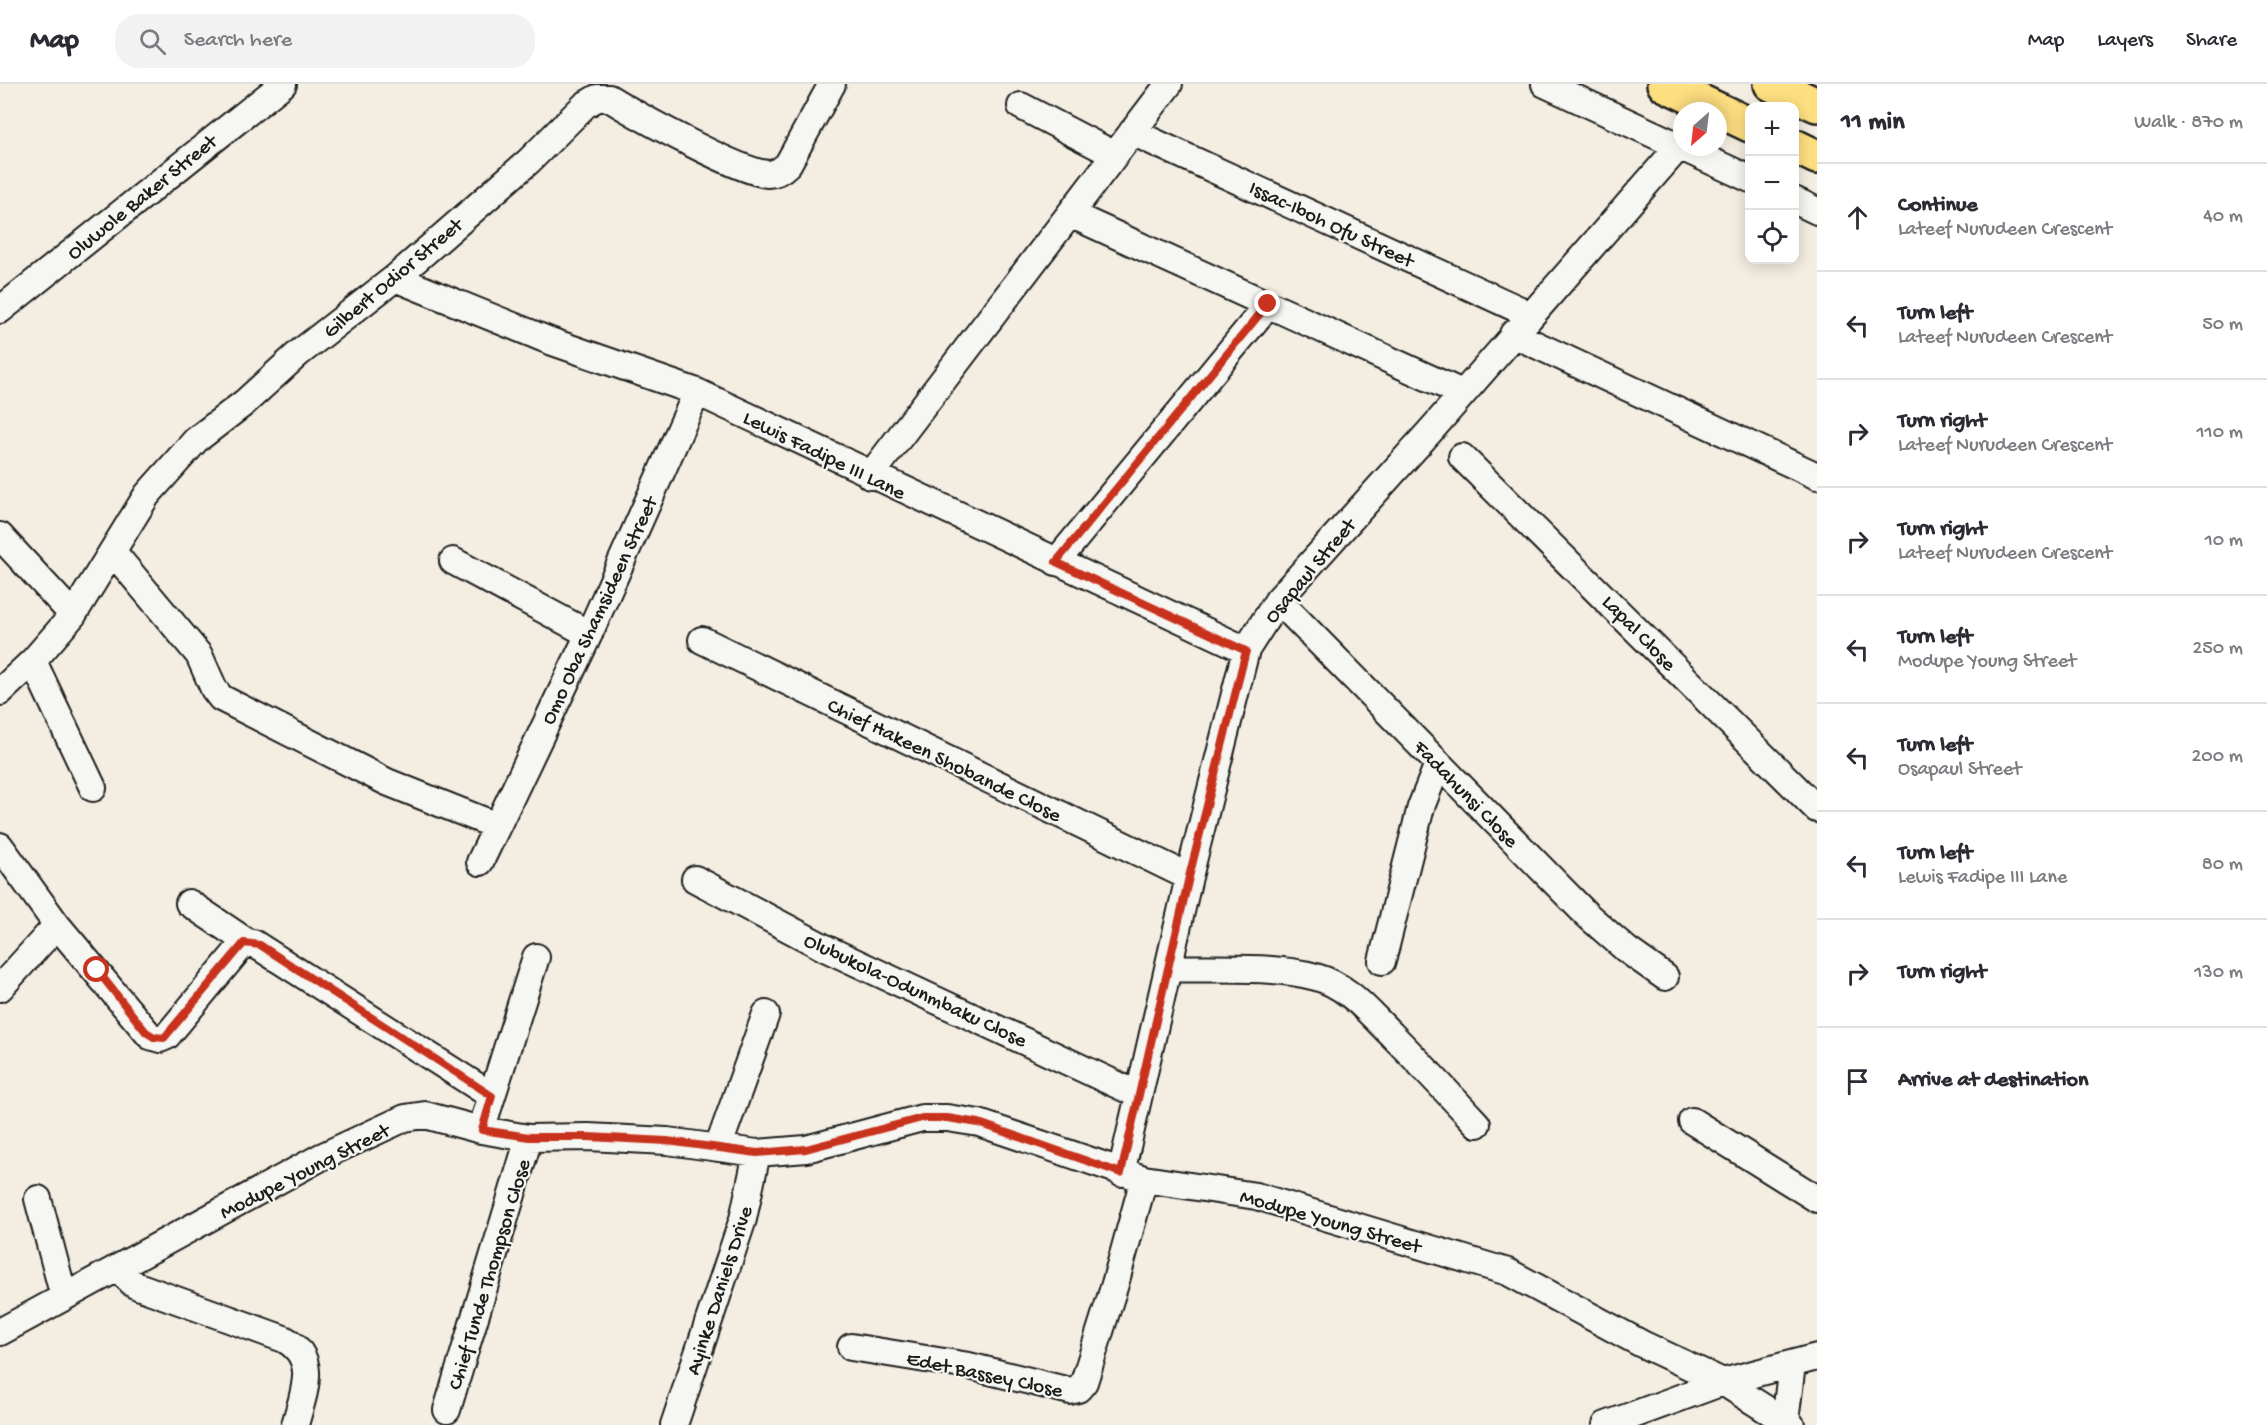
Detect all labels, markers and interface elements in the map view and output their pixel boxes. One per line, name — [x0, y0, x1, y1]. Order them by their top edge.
search box — [115, 14, 535, 68]
text: Map — [30, 25, 79, 58]
icon: search — [136, 25, 169, 58]
text: Search here — [184, 28, 292, 54]
text: Map — [2028, 29, 2064, 54]
text: Layers — [2097, 29, 2153, 54]
text: Share — [2186, 29, 2237, 54]
north arrow — [1673, 102, 1727, 156]
map controls — [1745, 102, 1799, 264]
button: + — [1745, 102, 1799, 156]
text: 11 min — [1841, 108, 1905, 139]
text: Walk · 870 m — [2134, 112, 2243, 135]
street label: Oluwole Baker Street — [63, 129, 225, 267]
button: − — [1745, 156, 1799, 210]
street label: Issac-Iboh Ofu Street — [1244, 177, 1419, 276]
text: Continue — [1898, 193, 1978, 219]
icon: ahead — [1841, 201, 1874, 234]
text: 40 m — [2203, 206, 2243, 229]
button: locate — [1745, 210, 1799, 264]
street label: Gilbert Odior Street — [320, 213, 471, 345]
text: Lateef Nurudeen Crescent — [1898, 219, 2112, 242]
route end — [1254, 290, 1280, 316]
text: Turn left — [1898, 301, 1972, 327]
icon: left — [1841, 309, 1874, 342]
text: 50 m — [2202, 314, 2243, 337]
text: Lateef Nurudeen Crescent — [1898, 327, 2112, 350]
street label: Lewis Fadipe III Lane — [738, 407, 910, 508]
text: Turn right — [1898, 409, 1986, 435]
icon: right — [1841, 417, 1874, 450]
text: 110 m — [2197, 422, 2243, 445]
text: Lateef Nurudeen Crescent — [1898, 435, 2112, 458]
street label: Omo Oba Shamsideen Street — [537, 491, 666, 729]
street label: Osapaul Street — [1260, 513, 1364, 630]
text: Turn right — [1898, 517, 1986, 543]
icon: right — [1841, 525, 1874, 558]
text: 10 m — [2205, 530, 2243, 553]
text: Lateef Nurudeen Crescent — [1898, 543, 2112, 566]
street label: Lapal Close — [1595, 591, 1681, 679]
text: Turn left — [1898, 625, 1972, 651]
icon: left — [1841, 633, 1874, 666]
text: 250 m — [2192, 638, 2243, 661]
text: Modupe Young Street — [1898, 651, 2076, 674]
street label: Chief Hakeen Shobande Close — [822, 695, 1066, 830]
text: Turn left — [1898, 733, 1972, 759]
street label: Fadahunsi Close — [1406, 736, 1523, 855]
icon: left — [1841, 741, 1874, 774]
text: 200 m — [2192, 746, 2243, 769]
text: Osapaul Street — [1898, 759, 2021, 782]
text: Turn left — [1898, 841, 1972, 867]
icon: left — [1841, 849, 1874, 882]
text: 80 m — [2202, 854, 2243, 877]
text: Lewis Fadipe III Lane — [1898, 867, 2067, 890]
street label: Olubukola-Odunmbaku Close — [799, 929, 1031, 1055]
route start — [83, 956, 109, 982]
icon: right — [1841, 957, 1874, 990]
text: Turn right — [1898, 960, 1986, 986]
text: 130 m — [2194, 962, 2243, 985]
icon: arrive — [1841, 1065, 1874, 1098]
text: Arrive at destination — [1898, 1068, 2088, 1094]
street label: Modupe Young Street — [217, 1118, 397, 1227]
street label: Chief Tunde Thompson Close — [444, 1155, 539, 1393]
street label: Modupe Young Street — [1237, 1186, 1426, 1262]
street label: Ayinke Daniels Drive — [682, 1202, 761, 1379]
street label: Edet Bassey Close — [904, 1348, 1066, 1405]

